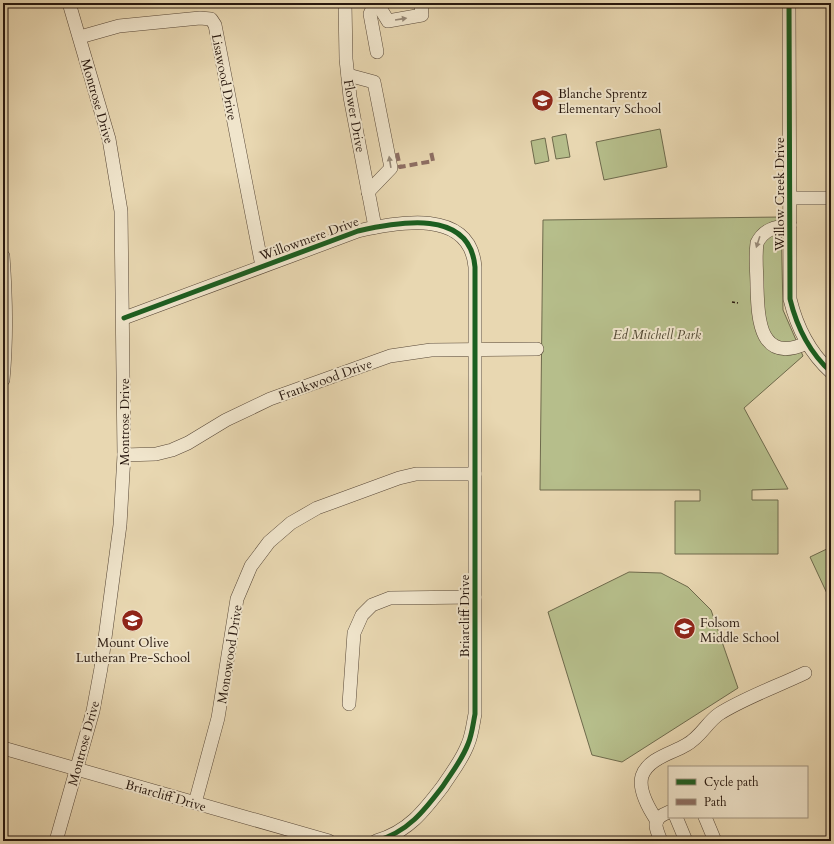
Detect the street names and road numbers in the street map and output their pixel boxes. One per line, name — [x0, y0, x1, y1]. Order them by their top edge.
street label: Lisawood Drive — [207, 32, 241, 122]
street label: Montrose Drive — [76, 57, 118, 146]
street label: Flower Drive — [339, 78, 369, 154]
street label: Willow Creek Drive — [771, 137, 789, 252]
street label: Willowmere Drive — [256, 213, 362, 266]
street label: Frankwood Drive — [276, 355, 375, 405]
street label: Montrose Drive — [116, 378, 134, 466]
street label: Briarcliff Drive — [456, 574, 474, 658]
street label: Monowood Drive — [213, 603, 247, 705]
street label: Montrose Drive — [64, 698, 104, 788]
street label: Briarcliff Drive — [123, 776, 208, 816]

